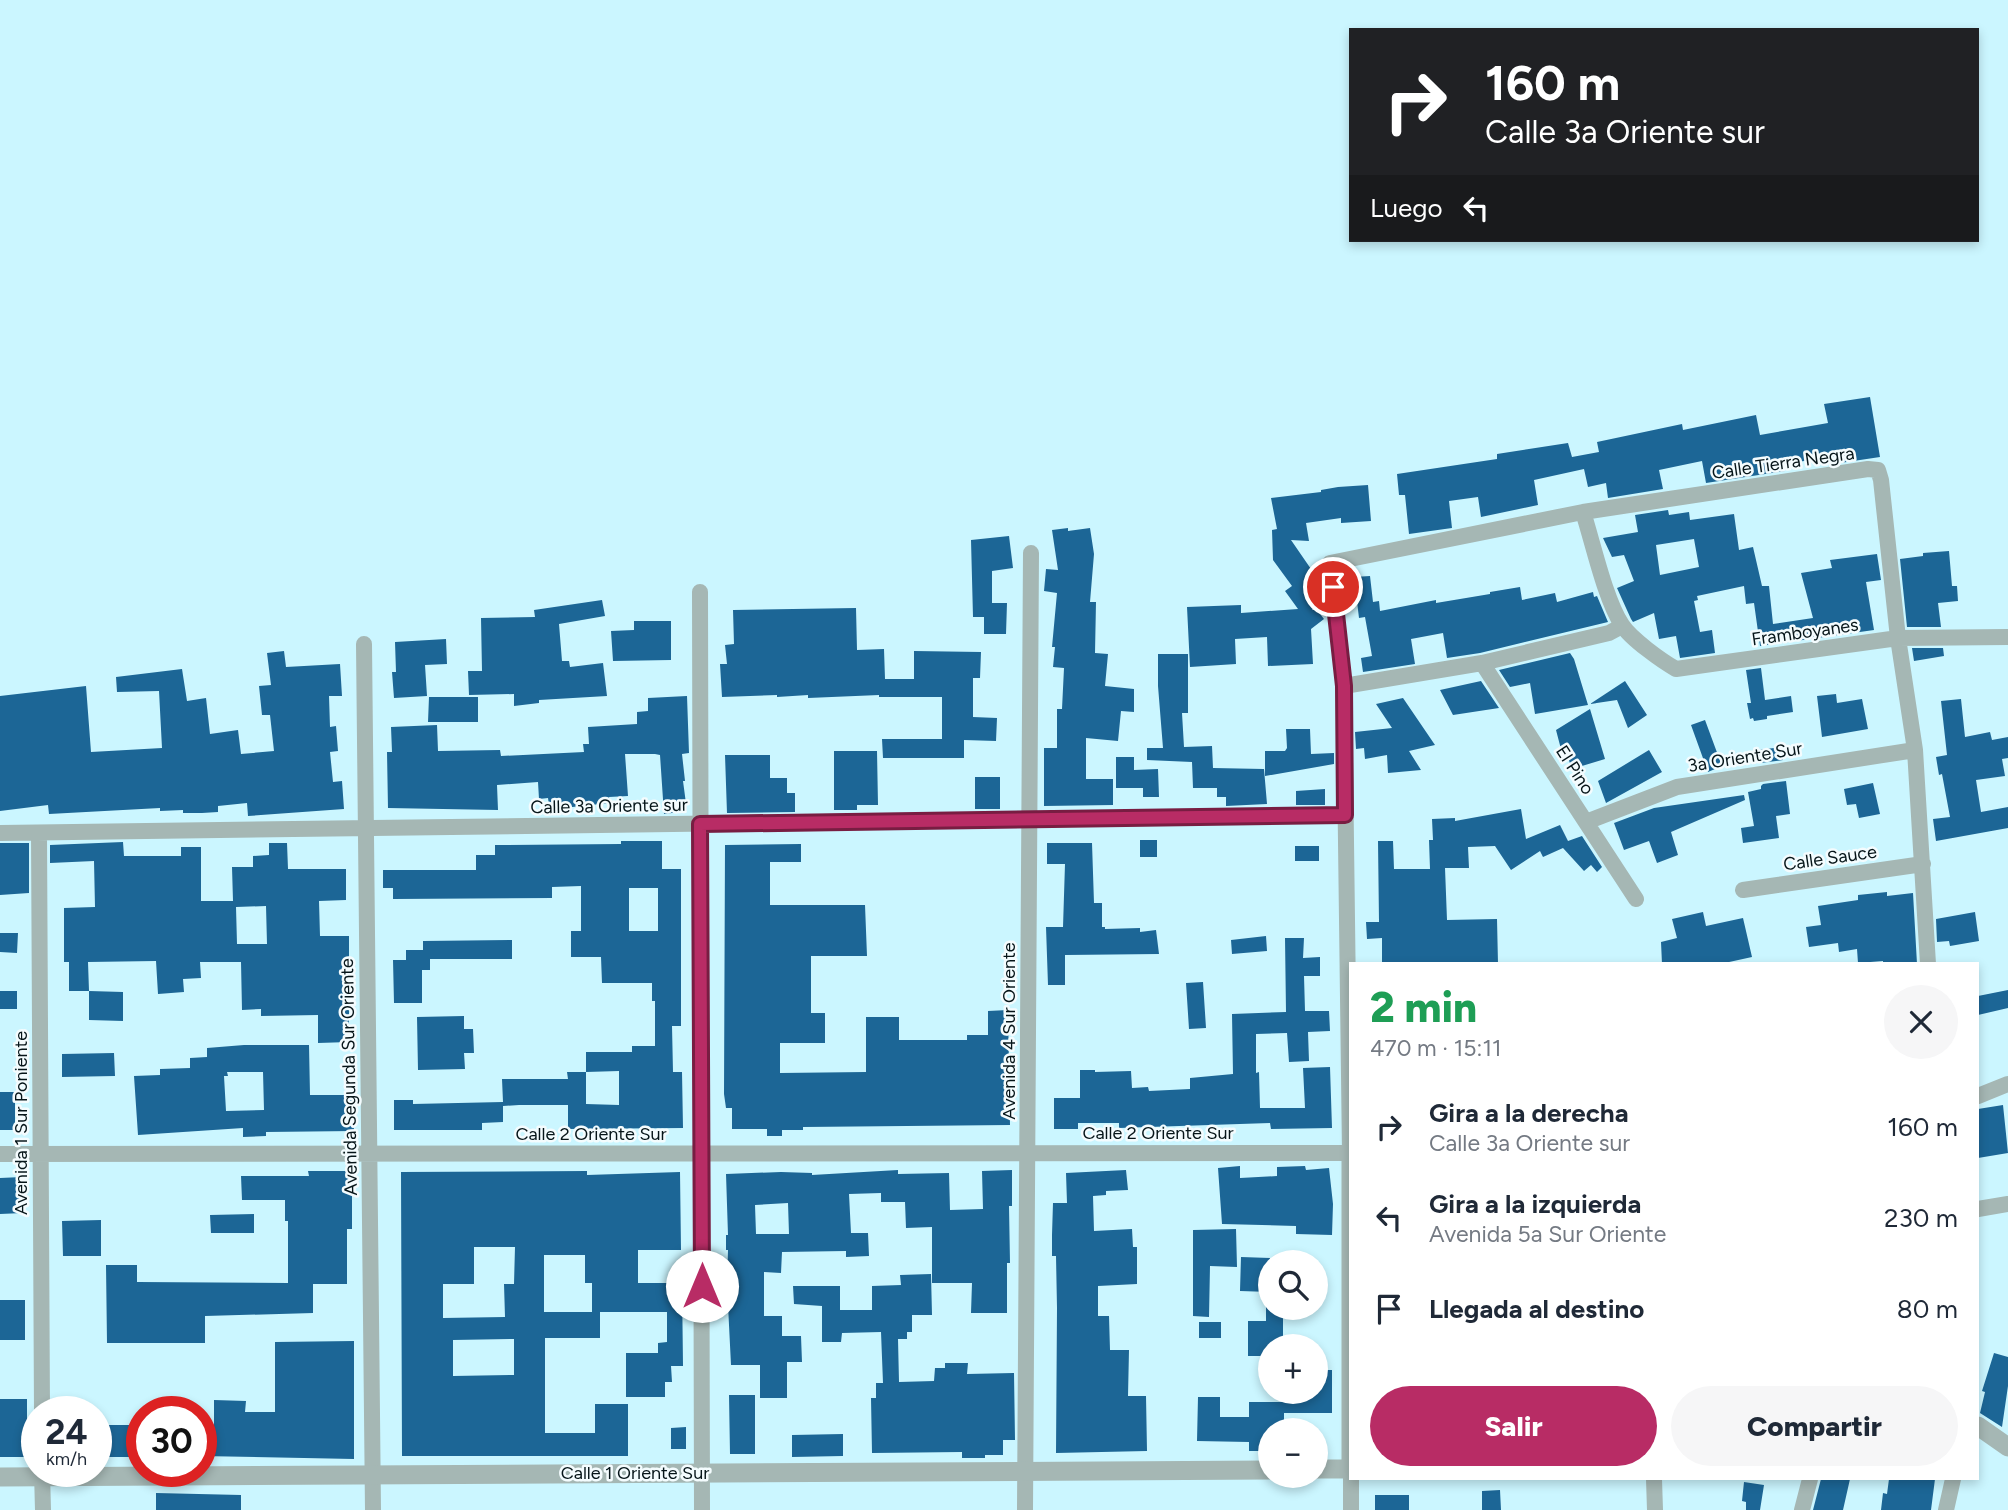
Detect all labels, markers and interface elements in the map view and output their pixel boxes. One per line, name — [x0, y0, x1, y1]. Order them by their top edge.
text: 160 m — [1485, 53, 1620, 112]
icon: right — [1370, 56, 1461, 147]
text: Calle 3a Oriente sur — [1485, 113, 1765, 151]
icon: left — [1457, 189, 1495, 227]
text: Luego — [1370, 192, 1443, 224]
street label: Calle Tierra Negra — [1710, 442, 1856, 484]
pin — [1303, 557, 1363, 617]
icon: arrive — [1314, 568, 1352, 606]
street label: Framboyanes — [1750, 614, 1860, 650]
street label: 3a Oriente Sur — [1686, 737, 1804, 777]
street label: El Pino — [1551, 741, 1599, 799]
street label: Calle 3a Oriente sur — [530, 794, 688, 818]
street label: Calle Sauce — [1782, 841, 1878, 875]
street label: Avenida 4 Sur Oriente — [998, 942, 1020, 1120]
street label: Avenida Segunda Sur Oriente — [336, 958, 362, 1196]
text: 2 min — [1370, 982, 1477, 1033]
button: close — [1884, 985, 1958, 1059]
street label: Avenida 1 Sur Poniente — [10, 1031, 32, 1215]
text: 470 m · 15:11 — [1370, 1034, 1501, 1062]
text: Gira a la derecha — [1429, 1097, 1629, 1129]
icon: right — [1370, 1108, 1408, 1146]
text: 160 m — [1887, 1111, 1958, 1143]
street label: Calle 2 Oriente Sur — [1082, 1122, 1234, 1144]
street label: Calle 2 Oriente Sur — [515, 1123, 667, 1145]
text: Calle 3a Oriente sur — [1429, 1129, 1630, 1157]
text: Gira a la izquierda — [1429, 1188, 1641, 1220]
icon: left — [1370, 1199, 1408, 1237]
text: 230 m — [1884, 1202, 1958, 1234]
text: Avenida 5a Sur Oriente — [1429, 1220, 1666, 1248]
position arrow — [665, 1249, 739, 1323]
map controls — [1258, 1250, 1328, 1488]
button: search — [1258, 1250, 1328, 1320]
icon: arrive — [1370, 1290, 1408, 1328]
text: Llegada al destino — [1429, 1293, 1644, 1325]
text: 80 m — [1897, 1293, 1958, 1325]
button: + — [1258, 1334, 1328, 1404]
button: Salir — [1370, 1386, 1657, 1466]
button: Compartir — [1671, 1386, 1958, 1466]
speed limit sign: 30 — [126, 1396, 217, 1487]
text: 24 — [45, 1411, 88, 1453]
button: − — [1258, 1418, 1328, 1488]
text: km/h — [46, 1448, 87, 1470]
street label: Calle 1 Oriente Sur — [561, 1462, 709, 1484]

